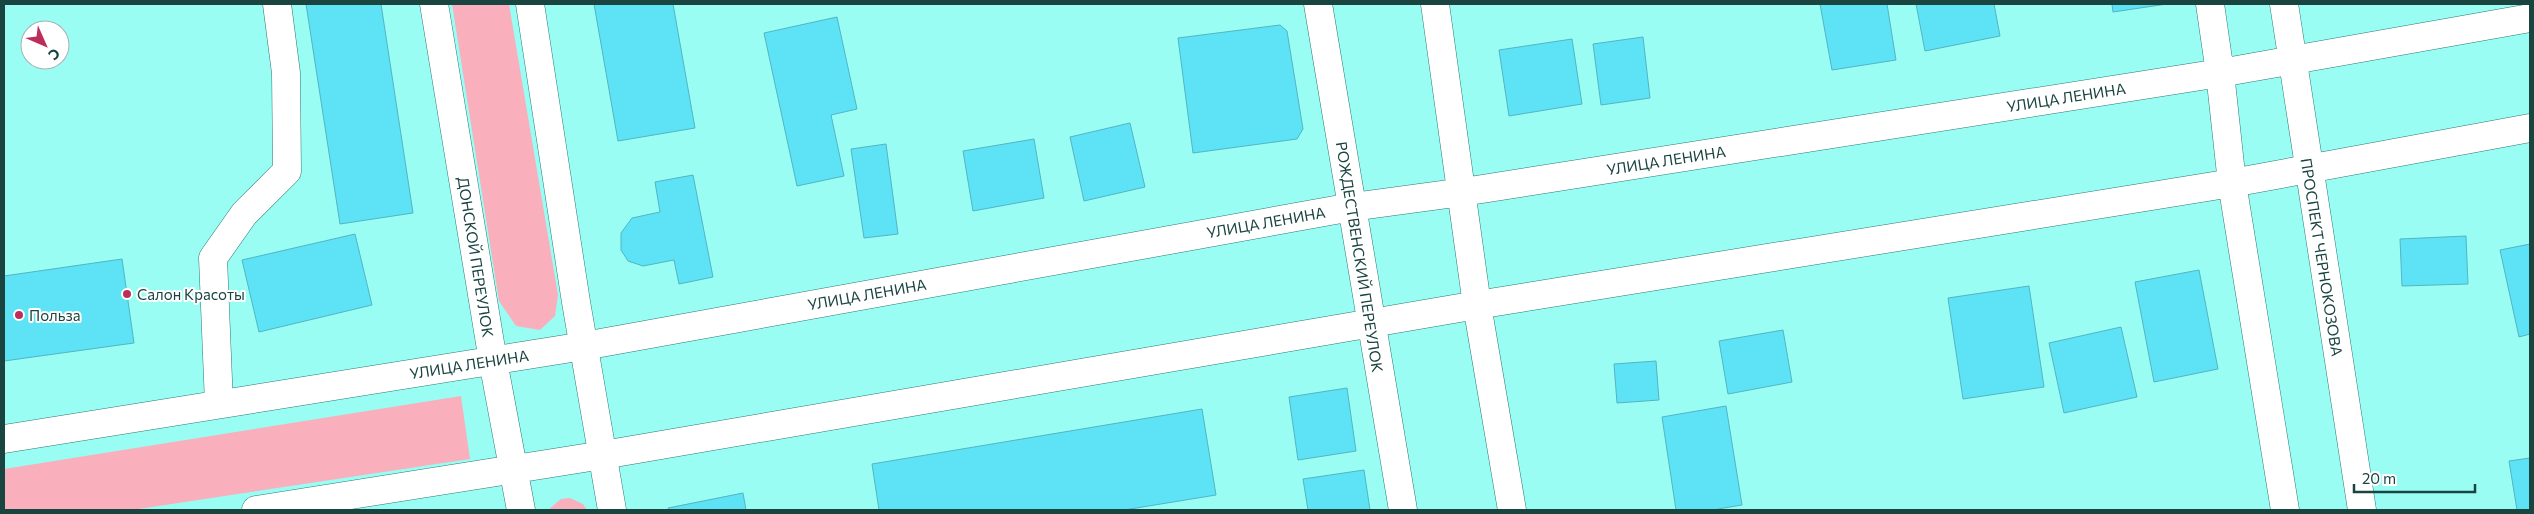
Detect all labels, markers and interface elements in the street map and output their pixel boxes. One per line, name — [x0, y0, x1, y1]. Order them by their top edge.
north arrow — [20, 20, 70, 70]
text: С — [45, 45, 64, 64]
street label: УЛИЦА ЛЕНИНА — [2005, 79, 2127, 115]
street label: РОЖДЕСТВЕНСКИЙ ПЕРЕУЛОК — [1333, 140, 1387, 374]
street label: УЛИЦА ЛЕНИНА — [1605, 142, 1727, 178]
street label: ПРОСПЕКТ ЧЕРНОКОЗОВА — [2297, 157, 2347, 357]
street label: ДОНСКОЙ ПЕРЕУЛОК — [454, 175, 498, 339]
street label: УЛИЦА ЛЕНИНА — [1205, 203, 1327, 241]
street label: УЛИЦА ЛЕНИНА — [806, 275, 928, 313]
place label: Салон Красоты — [137, 285, 245, 303]
marker: Салон Красоты — [121, 288, 133, 300]
place label: Польза — [29, 306, 80, 324]
marker: Польза — [13, 309, 25, 321]
street label: УЛИЦА ЛЕНИНА — [408, 346, 530, 382]
scale bar — [2354, 462, 2475, 494]
text: 20 m — [2362, 469, 2396, 487]

